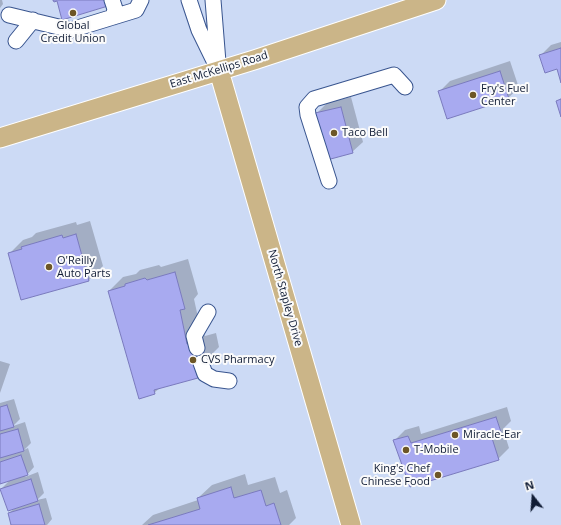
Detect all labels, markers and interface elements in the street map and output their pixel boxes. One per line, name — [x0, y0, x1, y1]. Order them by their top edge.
marker: Global Credit Union — [68, 8, 78, 18]
place label: Global Credit Union — [41, 19, 105, 45]
street label: East McKellips Road — [168, 49, 270, 91]
place label: Fry's Fuel Center — [481, 82, 529, 108]
marker: Fry's Fuel Center — [468, 90, 478, 100]
place label: Taco Bell — [342, 126, 388, 140]
marker: Taco Bell — [329, 128, 339, 138]
street label: North Stapley Drive — [265, 248, 305, 348]
place label: O'Reilly Auto Parts — [57, 254, 110, 280]
marker: O'Reilly Auto Parts — [44, 262, 54, 272]
place label: CVS Pharmacy — [201, 353, 274, 367]
marker: CVS Pharmacy — [188, 355, 198, 365]
place label: Miracle-Ear — [463, 428, 521, 442]
marker: Miracle-Ear — [450, 430, 460, 440]
place label: T-Mobile — [414, 443, 459, 457]
marker: T-Mobile — [401, 445, 411, 455]
place label: King's Chef Chinese Food — [361, 462, 430, 488]
marker: King's Chef Chinese Food — [433, 470, 443, 480]
north arrow — [513, 477, 553, 517]
text: N — [523, 477, 536, 494]

